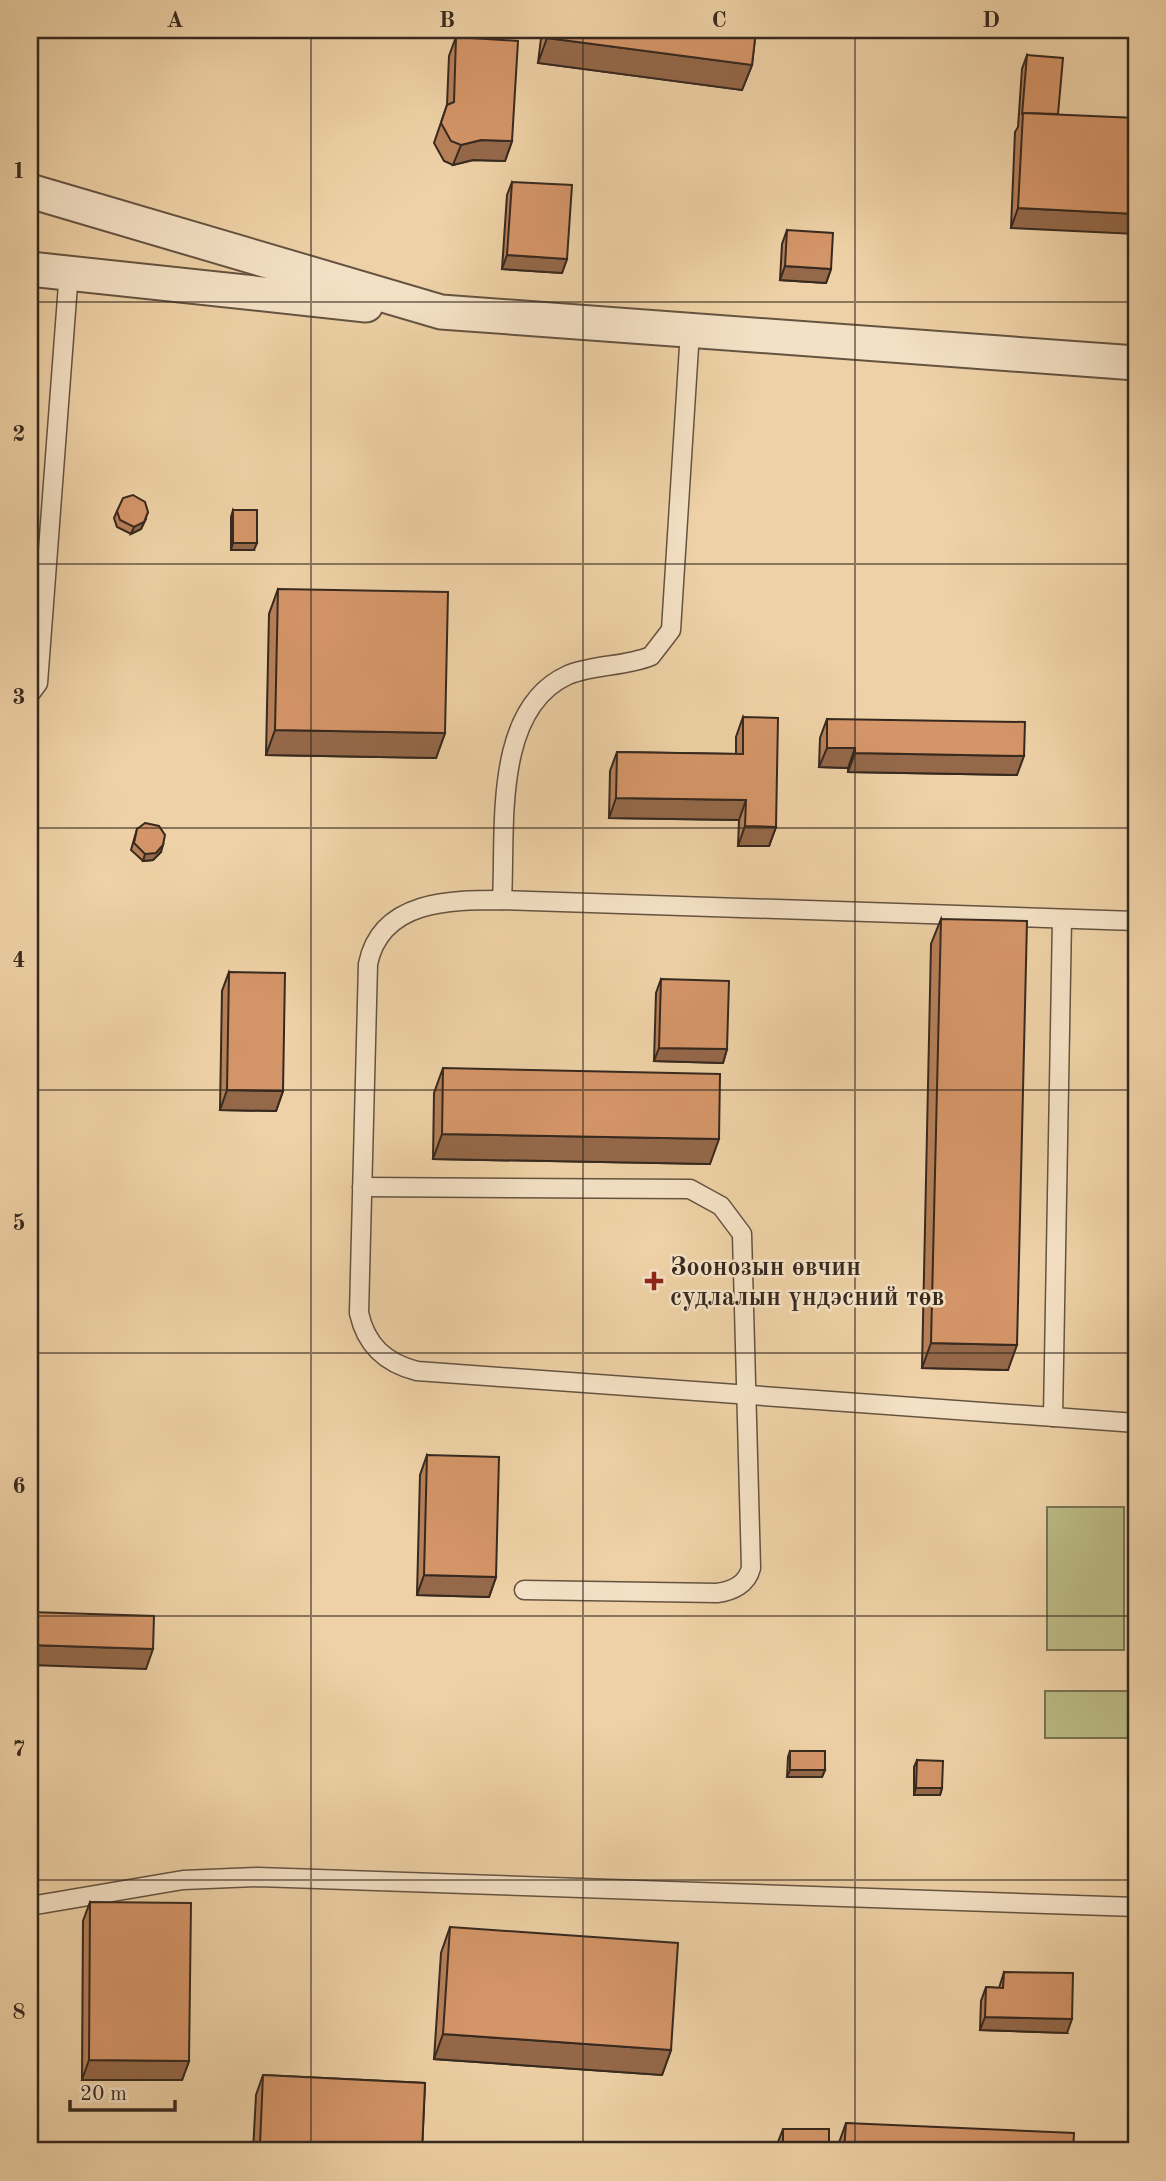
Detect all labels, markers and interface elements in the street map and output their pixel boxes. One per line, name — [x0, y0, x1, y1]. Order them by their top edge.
text: A — [166, 9, 184, 32]
text: B — [439, 9, 455, 32]
text: C — [711, 9, 727, 32]
text: D — [982, 9, 1000, 32]
text: 1 — [12, 160, 26, 183]
text: 2 — [12, 423, 26, 446]
text: 3 — [12, 686, 26, 709]
text: 4 — [12, 949, 26, 972]
text: 5 — [12, 1212, 26, 1235]
place label: Зоонозын өвчин судлалын үндэсний төв — [670, 1255, 945, 1311]
marker: Зоонозын өвчин судлалын үндэсний төв — [644, 1271, 664, 1291]
text: 6 — [12, 1475, 26, 1498]
text: 7 — [12, 1738, 26, 1761]
text: 8 — [12, 2001, 26, 2024]
scale bar — [70, 2069, 175, 2113]
text: 20 m — [80, 2084, 127, 2105]

